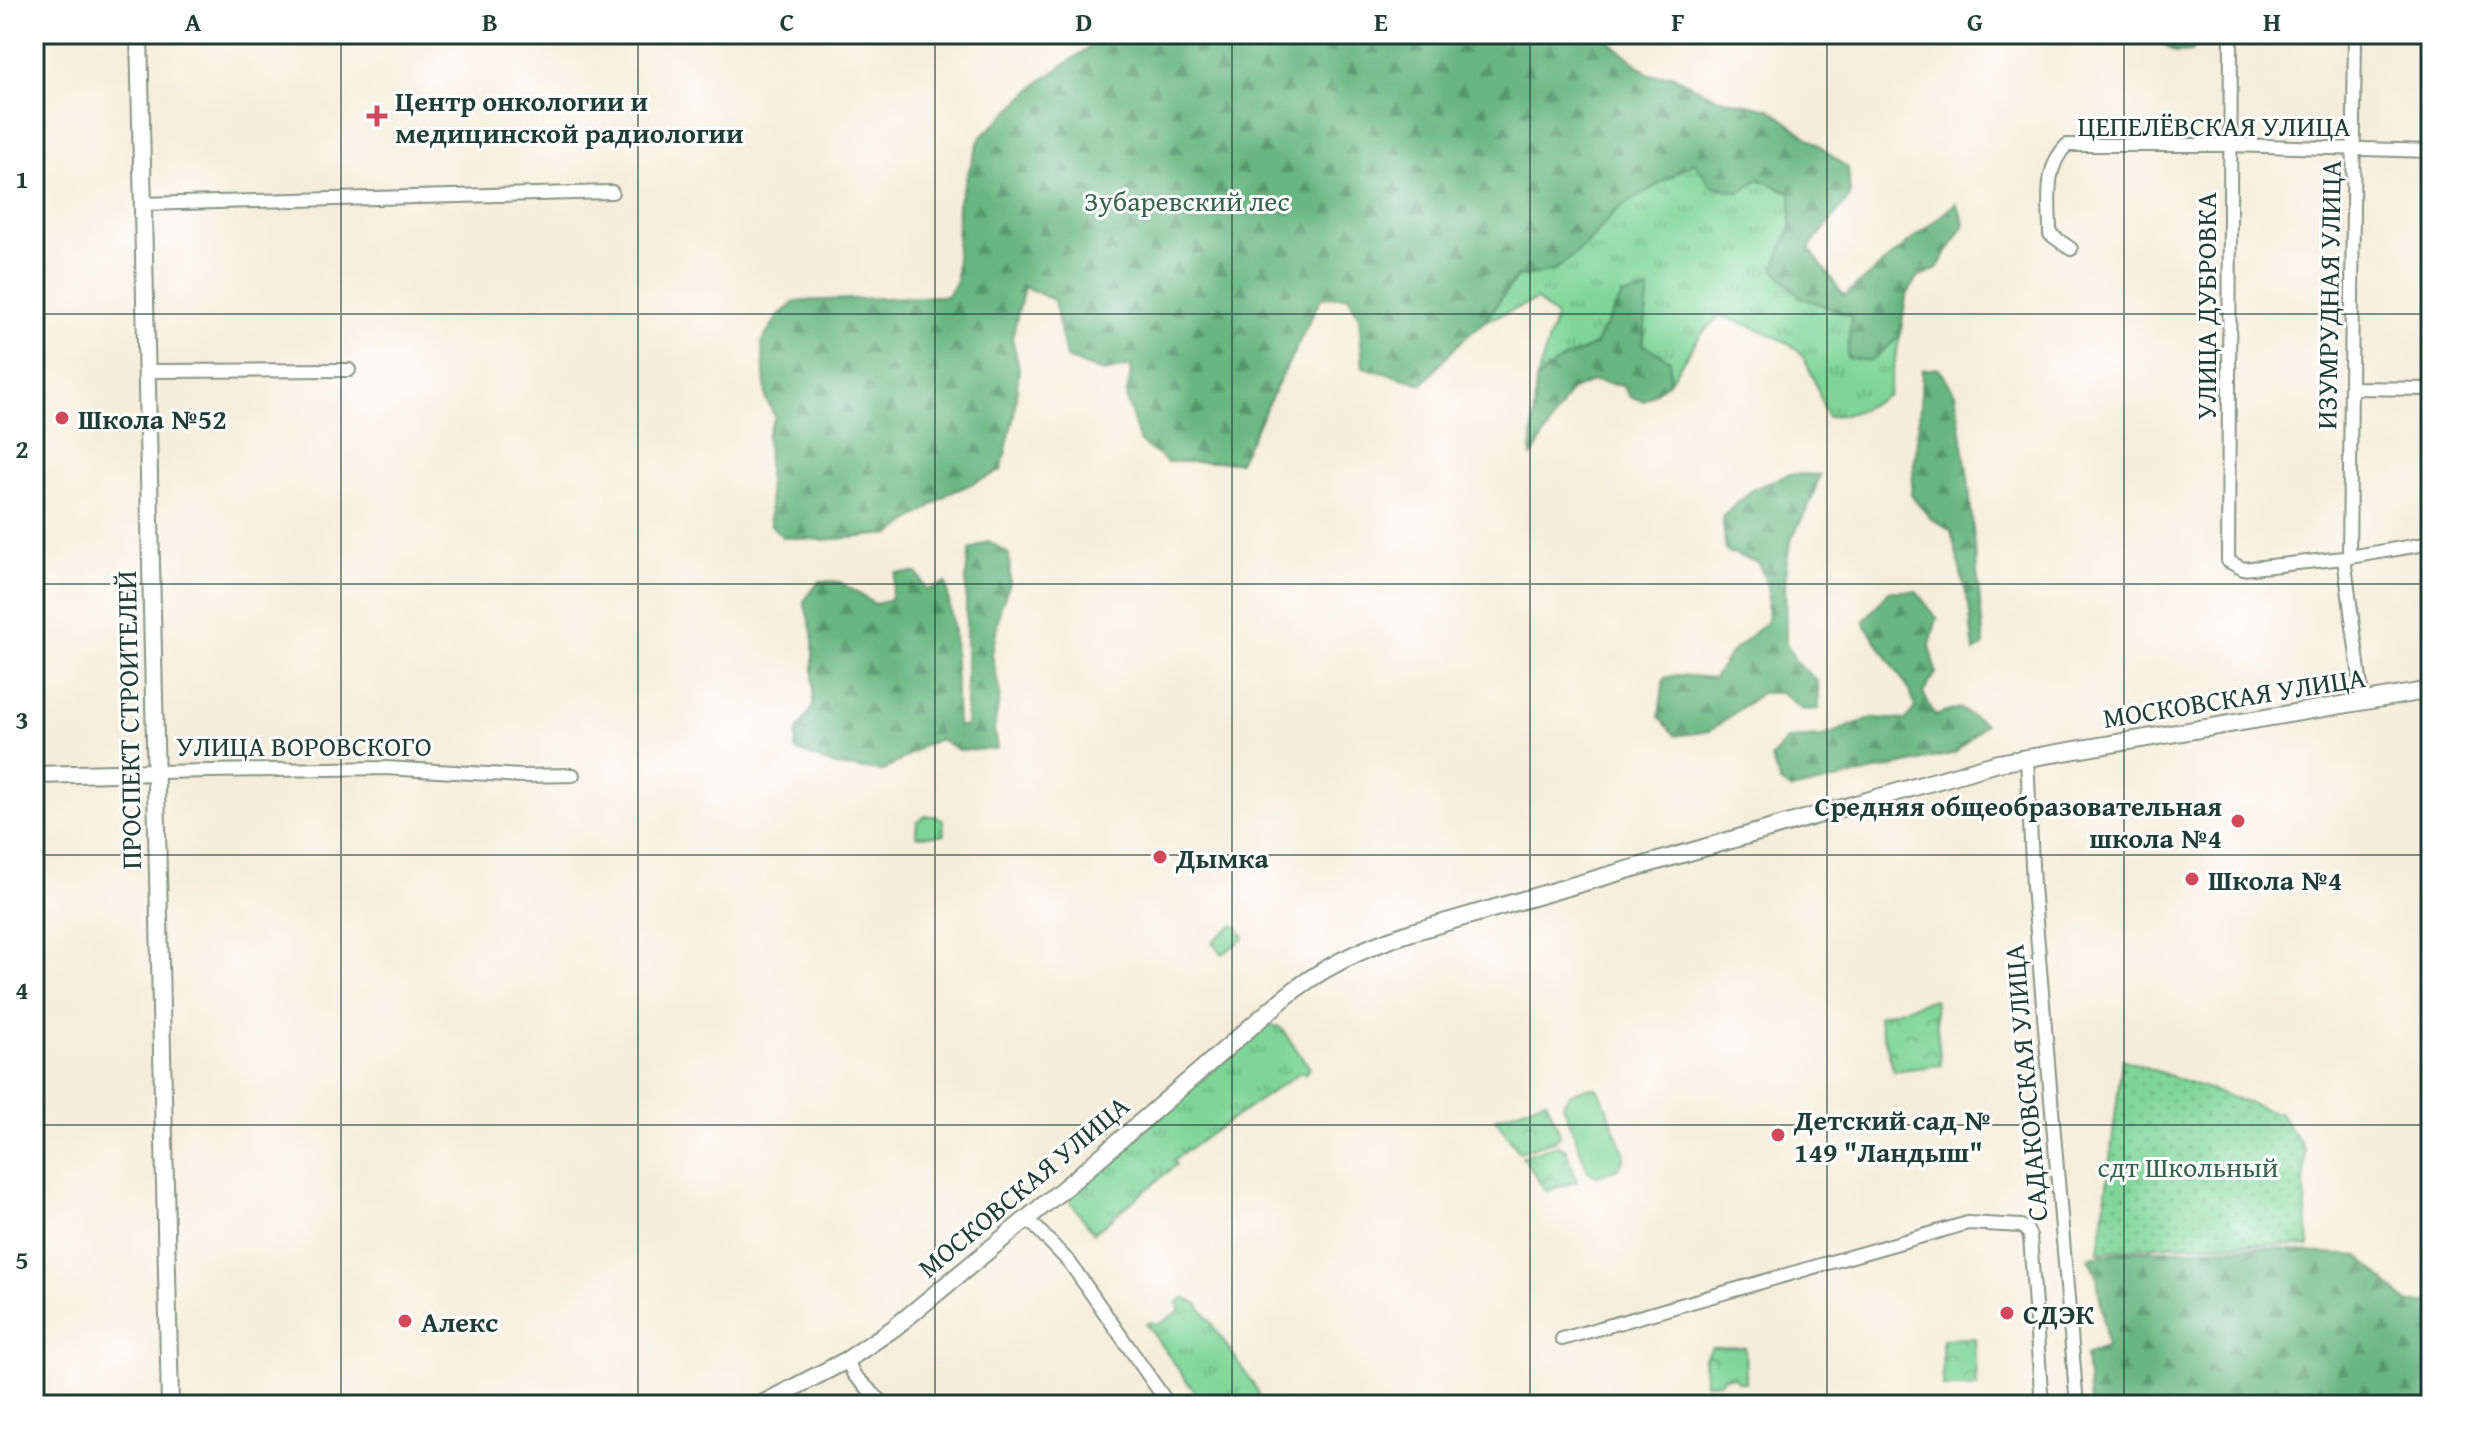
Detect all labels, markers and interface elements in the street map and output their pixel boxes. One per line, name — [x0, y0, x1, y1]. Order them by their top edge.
text: A — [185, 2, 202, 41]
text: B — [482, 2, 498, 41]
text: C — [780, 2, 794, 41]
text: D — [1076, 2, 1092, 41]
text: E — [1374, 2, 1388, 41]
text: F — [1671, 2, 1685, 41]
text: G — [1967, 2, 1983, 41]
text: H — [2263, 2, 2281, 41]
place label: Центр онкологии и медицинской радиологии — [395, 80, 744, 153]
marker: Центр онкологии и медицинской радиологии — [366, 105, 388, 127]
street label: ЦЕПЕЛЁВСКАЯ УЛИЦА — [2078, 105, 2351, 146]
text: 1 — [15, 159, 29, 198]
street label: ИЗУМРУДНАЯ УЛИЦА — [2305, 160, 2351, 430]
park label: Зубаревский лес — [1084, 180, 1290, 221]
street label: УЛИЦА ДУБРОВКА — [2185, 192, 2226, 420]
place label: Школа №52 — [78, 398, 227, 439]
marker: Школа №52 — [53, 409, 71, 427]
text: 2 — [15, 429, 29, 468]
street label: ПРОСПЕКТ СТРОИТЕЛЕЙ — [105, 570, 151, 870]
street label: МОСКОВСКАЯ УЛИЦА — [2100, 656, 2368, 738]
text: 3 — [15, 700, 29, 739]
street label: УЛИЦА ВОРОВСКОГО — [176, 725, 432, 766]
place label: Средняя общеобразовательная школа №4 — [1815, 785, 2222, 858]
marker: Средняя общеобразовательная школа №4 — [2229, 812, 2247, 830]
place label: Дымка — [1175, 837, 1269, 878]
marker: Дымка — [1151, 848, 1169, 866]
place label: Школа №4 — [2208, 859, 2342, 900]
marker: Школа №4 — [2183, 870, 2201, 888]
street label: САДАКОВСКАЯ УЛИЦА — [1992, 943, 2058, 1223]
text: 4 — [15, 970, 29, 1009]
street label: МОСКОВСКАЯ УЛИЦА — [908, 1085, 1138, 1287]
place label: Детский сад № 149 "Ландыш" — [1793, 1099, 1991, 1172]
marker: Детский сад № 149 "Ландыш" — [1769, 1126, 1787, 1144]
park label: сдт Школьный — [2098, 1146, 2278, 1187]
text: 5 — [15, 1240, 29, 1279]
place label: СДЭК — [2023, 1293, 2094, 1334]
place label: Алекс — [421, 1301, 498, 1342]
marker: СДЭК — [1998, 1304, 2016, 1322]
marker: Алекс — [396, 1312, 414, 1330]

